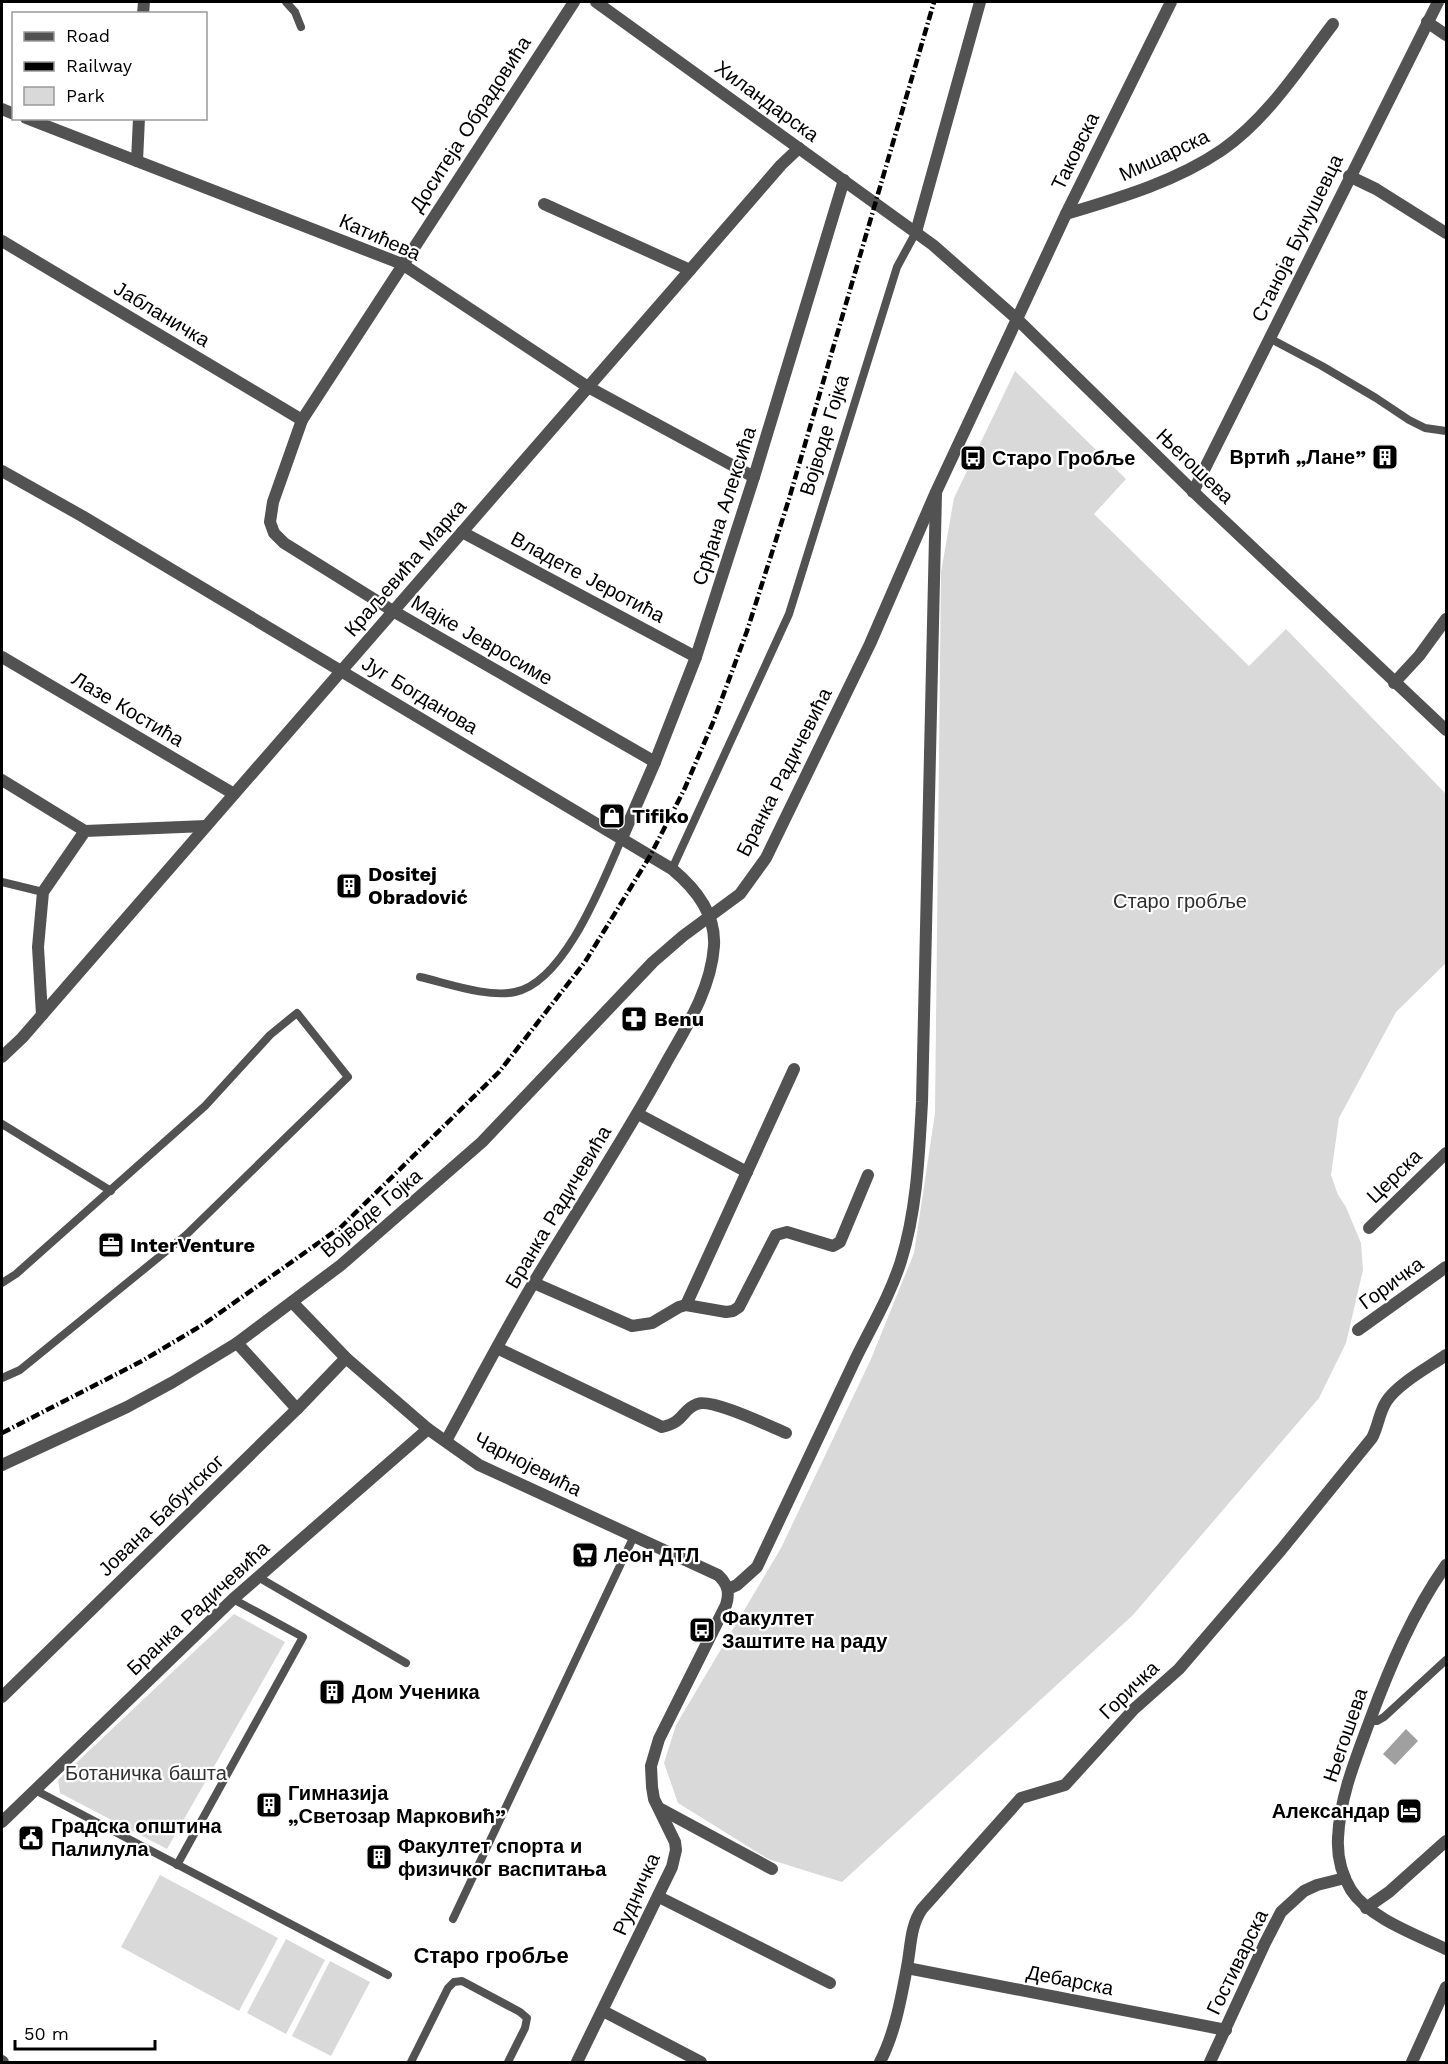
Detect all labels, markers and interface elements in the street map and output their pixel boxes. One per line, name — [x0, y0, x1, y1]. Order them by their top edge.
legend — [12, 12, 207, 120]
text: Road — [66, 25, 110, 46]
street label: Доситеја Обрадовића — [404, 31, 536, 216]
text: Railway — [66, 55, 133, 76]
street label: Хиландарска — [710, 55, 824, 147]
text: Park — [66, 85, 105, 106]
street label: Таковска — [1046, 108, 1104, 194]
street label: Мишарска — [1115, 123, 1214, 186]
street label: Станоја Бунушевца — [1246, 150, 1348, 326]
street label: Катићева — [336, 208, 425, 266]
street label: Јабланичка — [110, 276, 215, 352]
street label: Војводе Гојка — [794, 371, 854, 498]
street label: Срђана Алексића — [687, 423, 761, 588]
street label: Његошева — [1151, 423, 1239, 509]
building icon: Вртић „Лане” — [1370, 442, 1400, 472]
bus stop icon: Старо Гробље — [958, 443, 988, 473]
place label: Вртић „Лане” — [1229, 445, 1366, 469]
place label: Старо Гробље — [992, 446, 1135, 470]
street label: Краљевића Марка — [339, 494, 472, 641]
street label: Владете Јеротића — [507, 526, 670, 628]
street label: Мајке Јевросиме — [407, 590, 557, 690]
street label: Југ Богданова — [358, 651, 483, 740]
street label: Лазе Костића — [68, 666, 189, 752]
street label: Бранка Радичевића — [731, 683, 837, 860]
shop icon: Tifiko — [597, 801, 627, 831]
place label: Tifiko — [632, 804, 689, 828]
place label: Dositej Obradović — [368, 862, 468, 909]
building icon: Dositej Obradović — [334, 871, 364, 901]
park label: Старо гробље — [1113, 889, 1247, 913]
pharmacy icon: Benu — [619, 1004, 649, 1034]
place label: Benu — [654, 1007, 704, 1031]
street label: Бранка Радичевића — [500, 1120, 617, 1293]
street label: Церска — [1361, 1143, 1427, 1208]
street label: Војводе Гојка — [315, 1163, 427, 1262]
office icon: InterVenture — [96, 1230, 126, 1260]
place label: InterVenture — [130, 1233, 255, 1257]
street label: Горичка — [1354, 1251, 1429, 1314]
street label: Чарнојевића — [470, 1427, 587, 1502]
street label: Јована Бабунског — [93, 1449, 229, 1581]
street label: Бранка Радичевића — [122, 1535, 275, 1680]
supermarket icon: Леон ДТЛ — [570, 1540, 600, 1570]
place label: Леон ДТЛ — [604, 1543, 699, 1567]
place label: Факултет Заштите на раду — [722, 1606, 888, 1653]
bus stop icon: Факултет Заштите на раду — [687, 1615, 717, 1645]
street label: Горичка — [1094, 1655, 1164, 1724]
building icon: Дом Ученика — [317, 1677, 347, 1707]
place label: Дом Ученика — [352, 1680, 481, 1704]
street label: Његошева — [1318, 1684, 1373, 1785]
park label: Ботаничка башта — [65, 1761, 228, 1785]
place label: Гимназија „Светозар Марковић” — [288, 1781, 506, 1828]
building icon: Гимназија „Светозар Марковић” — [254, 1790, 284, 1820]
hotel icon: Александар — [1394, 1796, 1424, 1826]
place label: Александар — [1272, 1799, 1390, 1823]
place label: Градска општина Палилула — [51, 1814, 222, 1861]
public building icon: Градска општина Палилула — [16, 1823, 46, 1853]
place label: Факултет спорта и физичког васпитања — [398, 1834, 607, 1881]
building icon: Факултет спорта и физичког васпитања — [364, 1842, 394, 1872]
street label: Рудничка — [607, 1848, 665, 1939]
street label: Гостиварска — [1201, 1905, 1273, 2018]
district label: Старо гробље — [413, 1943, 569, 1968]
street label: Дебарска — [1025, 1960, 1116, 2000]
scale bar — [15, 2013, 154, 2051]
text: 50 m — [24, 2023, 69, 2044]

